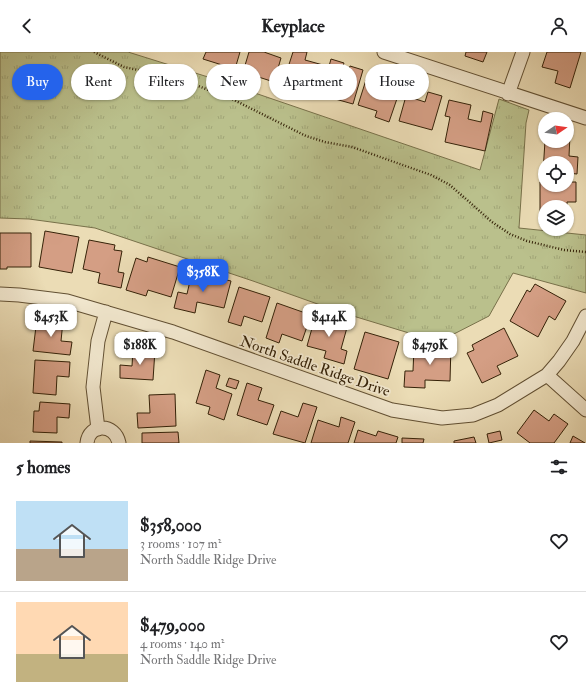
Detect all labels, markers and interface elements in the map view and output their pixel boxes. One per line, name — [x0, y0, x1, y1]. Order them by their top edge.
icon: back — [16, 15, 38, 37]
text: Keyplace — [261, 15, 325, 38]
icon: person — [548, 15, 570, 37]
chip: Buy — [12, 64, 63, 100]
chip: Rent — [71, 64, 126, 100]
chip: Filters — [134, 64, 198, 100]
chip: New — [206, 64, 261, 100]
chip: Apartment — [269, 64, 357, 100]
chip: House — [365, 64, 429, 100]
north arrow — [538, 112, 574, 148]
map controls — [538, 112, 574, 236]
button: locate — [538, 156, 574, 192]
button: layers — [538, 200, 574, 236]
pin: $358K — [175, 259, 231, 293]
text: $358K — [186, 264, 220, 280]
pin: $453K — [23, 304, 79, 338]
pin: $414K — [301, 304, 357, 338]
text: $453K — [34, 309, 68, 325]
text: $414K — [311, 309, 347, 325]
pin: $188K — [112, 332, 168, 366]
street label: North Saddle Ridge Drive — [237, 332, 392, 401]
pin: $479K — [402, 332, 458, 366]
text: $188K — [123, 337, 157, 353]
text: $479K — [412, 337, 448, 353]
icon: filters — [548, 456, 570, 478]
text: 5 homes — [16, 457, 70, 478]
text: $358,000 — [140, 515, 202, 536]
icon: home — [48, 517, 96, 565]
icon: heart — [548, 530, 570, 552]
text: 3 rooms · 107 m² — [140, 536, 221, 552]
text: North Saddle Ridge Drive — [140, 552, 276, 568]
text: $479,000 — [140, 615, 205, 636]
icon: home — [48, 618, 96, 666]
icon: heart — [548, 631, 570, 653]
text: 4 rooms · 140 m² — [140, 636, 224, 652]
text: North Saddle Ridge Drive — [140, 652, 276, 668]

